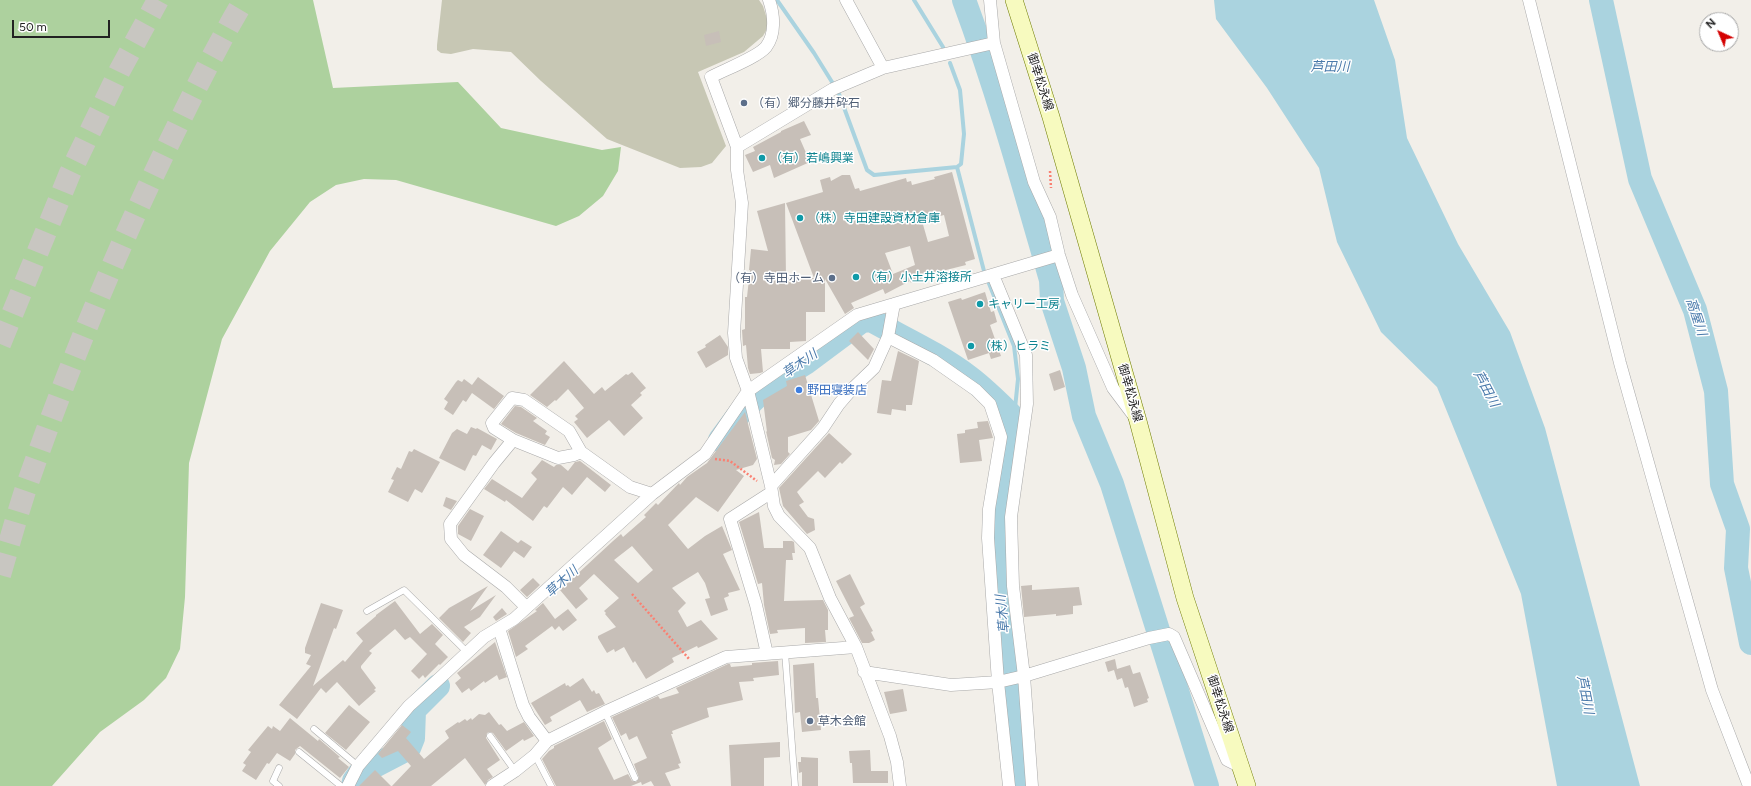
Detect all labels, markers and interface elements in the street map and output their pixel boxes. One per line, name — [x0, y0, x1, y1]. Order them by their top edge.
scale bar — [14, 12, 112, 38]
north arrow — [1699, 12, 1739, 52]
text: N — [1703, 16, 1719, 31]
text: 50 m — [19, 20, 47, 34]
street label: 御幸松永線 — [1024, 51, 1056, 113]
water label: 芦田川 — [1311, 59, 1349, 75]
place label: （有）郷分藤井砕石 — [752, 96, 860, 110]
marker: （有）郷分藤井砕石 — [739, 98, 749, 108]
place label: （有）若嶋興業 — [770, 151, 854, 165]
marker: （有）若嶋興業 — [757, 153, 767, 163]
place label: （株）寺田建設資材倉庫 — [808, 211, 940, 225]
marker: （株）寺田建設資材倉庫 — [795, 213, 805, 223]
place label: （有）小土井溶接所 — [864, 270, 972, 284]
place label: （有）寺田ホーム — [728, 271, 824, 285]
marker: （有）小土井溶接所 — [851, 272, 861, 282]
marker: （有）寺田ホーム — [827, 273, 837, 283]
water label: 高屋川 — [1683, 296, 1709, 338]
place label: キャリー工房 — [988, 297, 1060, 311]
marker: キャリー工房 — [975, 299, 985, 309]
place label: （株）ヒラミ — [979, 339, 1051, 353]
marker: （株）ヒラミ — [966, 341, 976, 351]
water label: 草木川 — [780, 346, 820, 382]
street label: 御幸松永線 — [1115, 362, 1145, 424]
water label: 芦田川 — [1470, 368, 1502, 410]
place label: 野田寝装店 — [807, 383, 867, 397]
marker: 野田寝装店 — [794, 385, 804, 395]
water label: 草木川 — [542, 563, 582, 601]
water label: 草木川 — [993, 594, 1013, 634]
street label: 御幸松永線 — [1204, 673, 1236, 735]
water label: 芦田川 — [1574, 674, 1596, 716]
place label: 草木会館 — [818, 714, 866, 728]
marker: 草木会館 — [805, 716, 815, 726]

